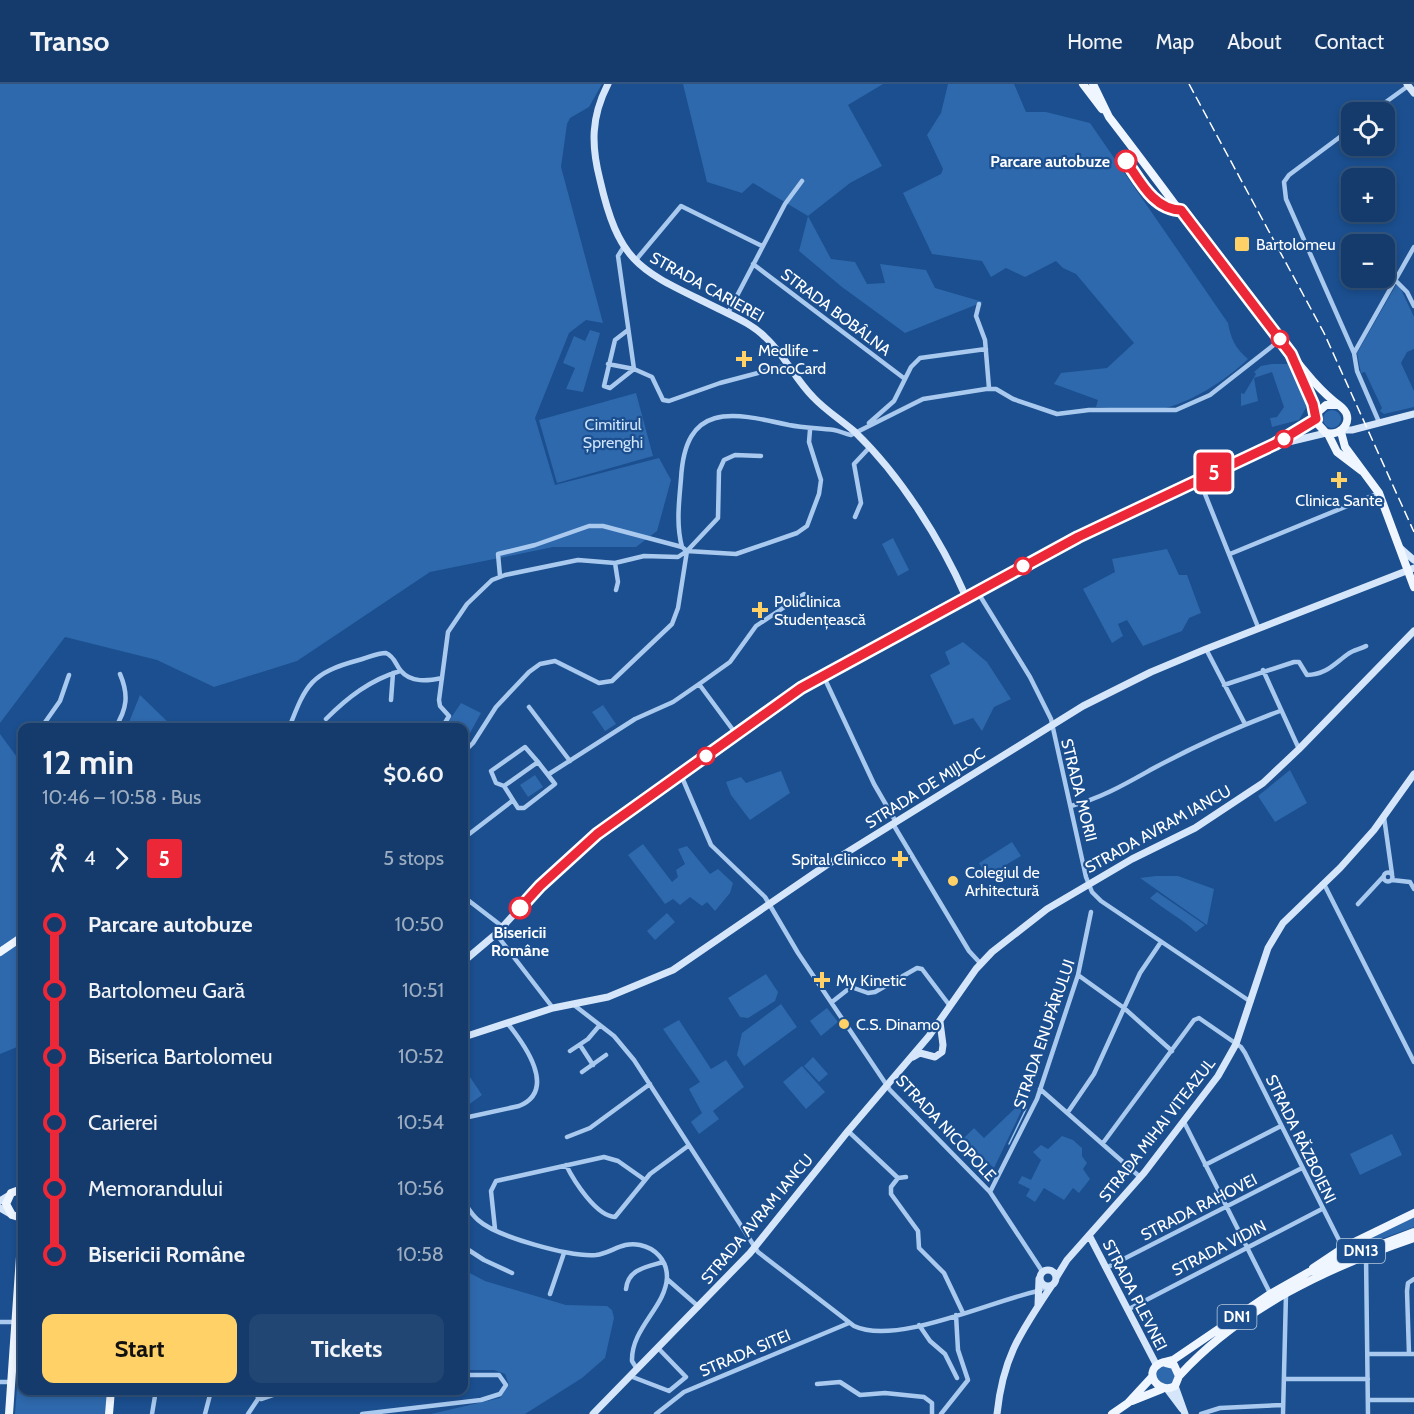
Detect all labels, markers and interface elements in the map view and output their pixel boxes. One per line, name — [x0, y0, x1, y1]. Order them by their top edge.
text: Transo — [30, 24, 109, 58]
text: Home — [1067, 29, 1123, 54]
text: Map — [1156, 29, 1194, 54]
text: About — [1227, 29, 1281, 54]
text: Contact — [1314, 29, 1384, 54]
map controls — [1341, 102, 1395, 288]
button: locate — [1341, 102, 1395, 156]
marker: Parcare autobuze — [1115, 150, 1137, 172]
place label: Parcare autobuze — [990, 152, 1110, 171]
button: + — [1341, 168, 1395, 222]
button: − — [1341, 234, 1395, 288]
marker: Bartolomeu — [1233, 235, 1251, 253]
place label: Bartolomeu — [1256, 235, 1336, 254]
street label: STRADA CARIEREI — [647, 248, 767, 326]
street label: STRADA BOBÂLNA — [777, 264, 895, 360]
unlabelled marker — [1271, 330, 1289, 348]
place label: Medlife - OncoCard — [758, 341, 826, 378]
marker: Medlife - OncoCard — [735, 350, 753, 368]
park label: Cimitirul Șprenghi — [583, 415, 643, 453]
unlabelled marker — [1275, 430, 1293, 448]
line badge: 5 — [1194, 452, 1234, 492]
text: 5 — [1208, 460, 1220, 485]
marker: Clinica Sante — [1330, 471, 1348, 489]
place label: Clinica Sante — [1295, 491, 1383, 510]
unlabelled marker — [1014, 557, 1032, 575]
place label: Policlinica Studențească — [774, 592, 866, 630]
marker: Policlinica Studențească — [751, 601, 769, 619]
street label: STRADA MORII — [1057, 737, 1101, 843]
text: 12 min — [42, 742, 134, 782]
street label: STRADA DE MIJLOC — [862, 744, 988, 832]
unlabelled marker — [697, 747, 715, 765]
text: $0.60 — [383, 761, 444, 788]
street label: STRADA AVRAM IANCU — [1082, 781, 1234, 877]
text: 10:46 – 10:58 · Bus — [42, 785, 201, 809]
icon: walk — [42, 842, 75, 875]
icon: forward — [105, 842, 138, 875]
text: 4 — [84, 846, 96, 870]
text: 5 — [159, 846, 170, 871]
text: 5 stops — [383, 846, 444, 870]
place label: Spital Clinicco — [792, 850, 886, 869]
marker: Spital Clinicco — [891, 850, 909, 868]
place label: Colegiul de Arhitectură — [965, 863, 1040, 900]
marker: Colegiul de Arhitectură — [946, 874, 960, 888]
marker: Bisericii Române — [509, 897, 531, 919]
text: Parcare autobuze — [88, 911, 253, 938]
text: 10:50 — [395, 912, 444, 936]
place label: Bisericii Române — [491, 923, 549, 960]
street label: STRADA ENUPĂRULUI — [1009, 957, 1079, 1111]
marker: My Kinetic — [813, 971, 831, 989]
place label: My Kinetic — [836, 971, 906, 990]
text: Bartolomeu Gară — [88, 977, 245, 1004]
text: 10:51 — [402, 978, 444, 1002]
place label: C.S. Dinamo — [856, 1015, 940, 1034]
marker: C.S. Dinamo — [837, 1017, 851, 1031]
text: Biserica Bartolomeu — [88, 1043, 273, 1070]
text: 10:52 — [398, 1044, 444, 1068]
street label: STRADA MIHAI VITEAZUL — [1095, 1054, 1219, 1206]
street label: STRADA NICOPOLE — [892, 1071, 1000, 1185]
street label: STRADA RĂZBOIENI — [1262, 1072, 1340, 1206]
text: Carierei — [88, 1109, 158, 1136]
text: 10:54 — [397, 1110, 444, 1134]
street label: STRADA AVRAM IANCU — [697, 1150, 817, 1288]
street label: STRADA RAHOVEI — [1138, 1170, 1260, 1244]
text: Memorandului — [88, 1175, 223, 1202]
text: 10:56 — [397, 1176, 444, 1200]
street label: STRADA VIDIN — [1169, 1216, 1269, 1280]
street label: STRADA PLEVNEI — [1099, 1236, 1171, 1354]
road number: DN13 — [1337, 1239, 1385, 1263]
text: Bisericii Române — [88, 1241, 245, 1268]
text: 10:58 — [396, 1242, 444, 1266]
road number: DN1 — [1218, 1305, 1256, 1329]
button: Start — [42, 1314, 237, 1383]
button: Tickets — [249, 1314, 444, 1383]
street label: STRADA SITEI — [697, 1325, 793, 1381]

